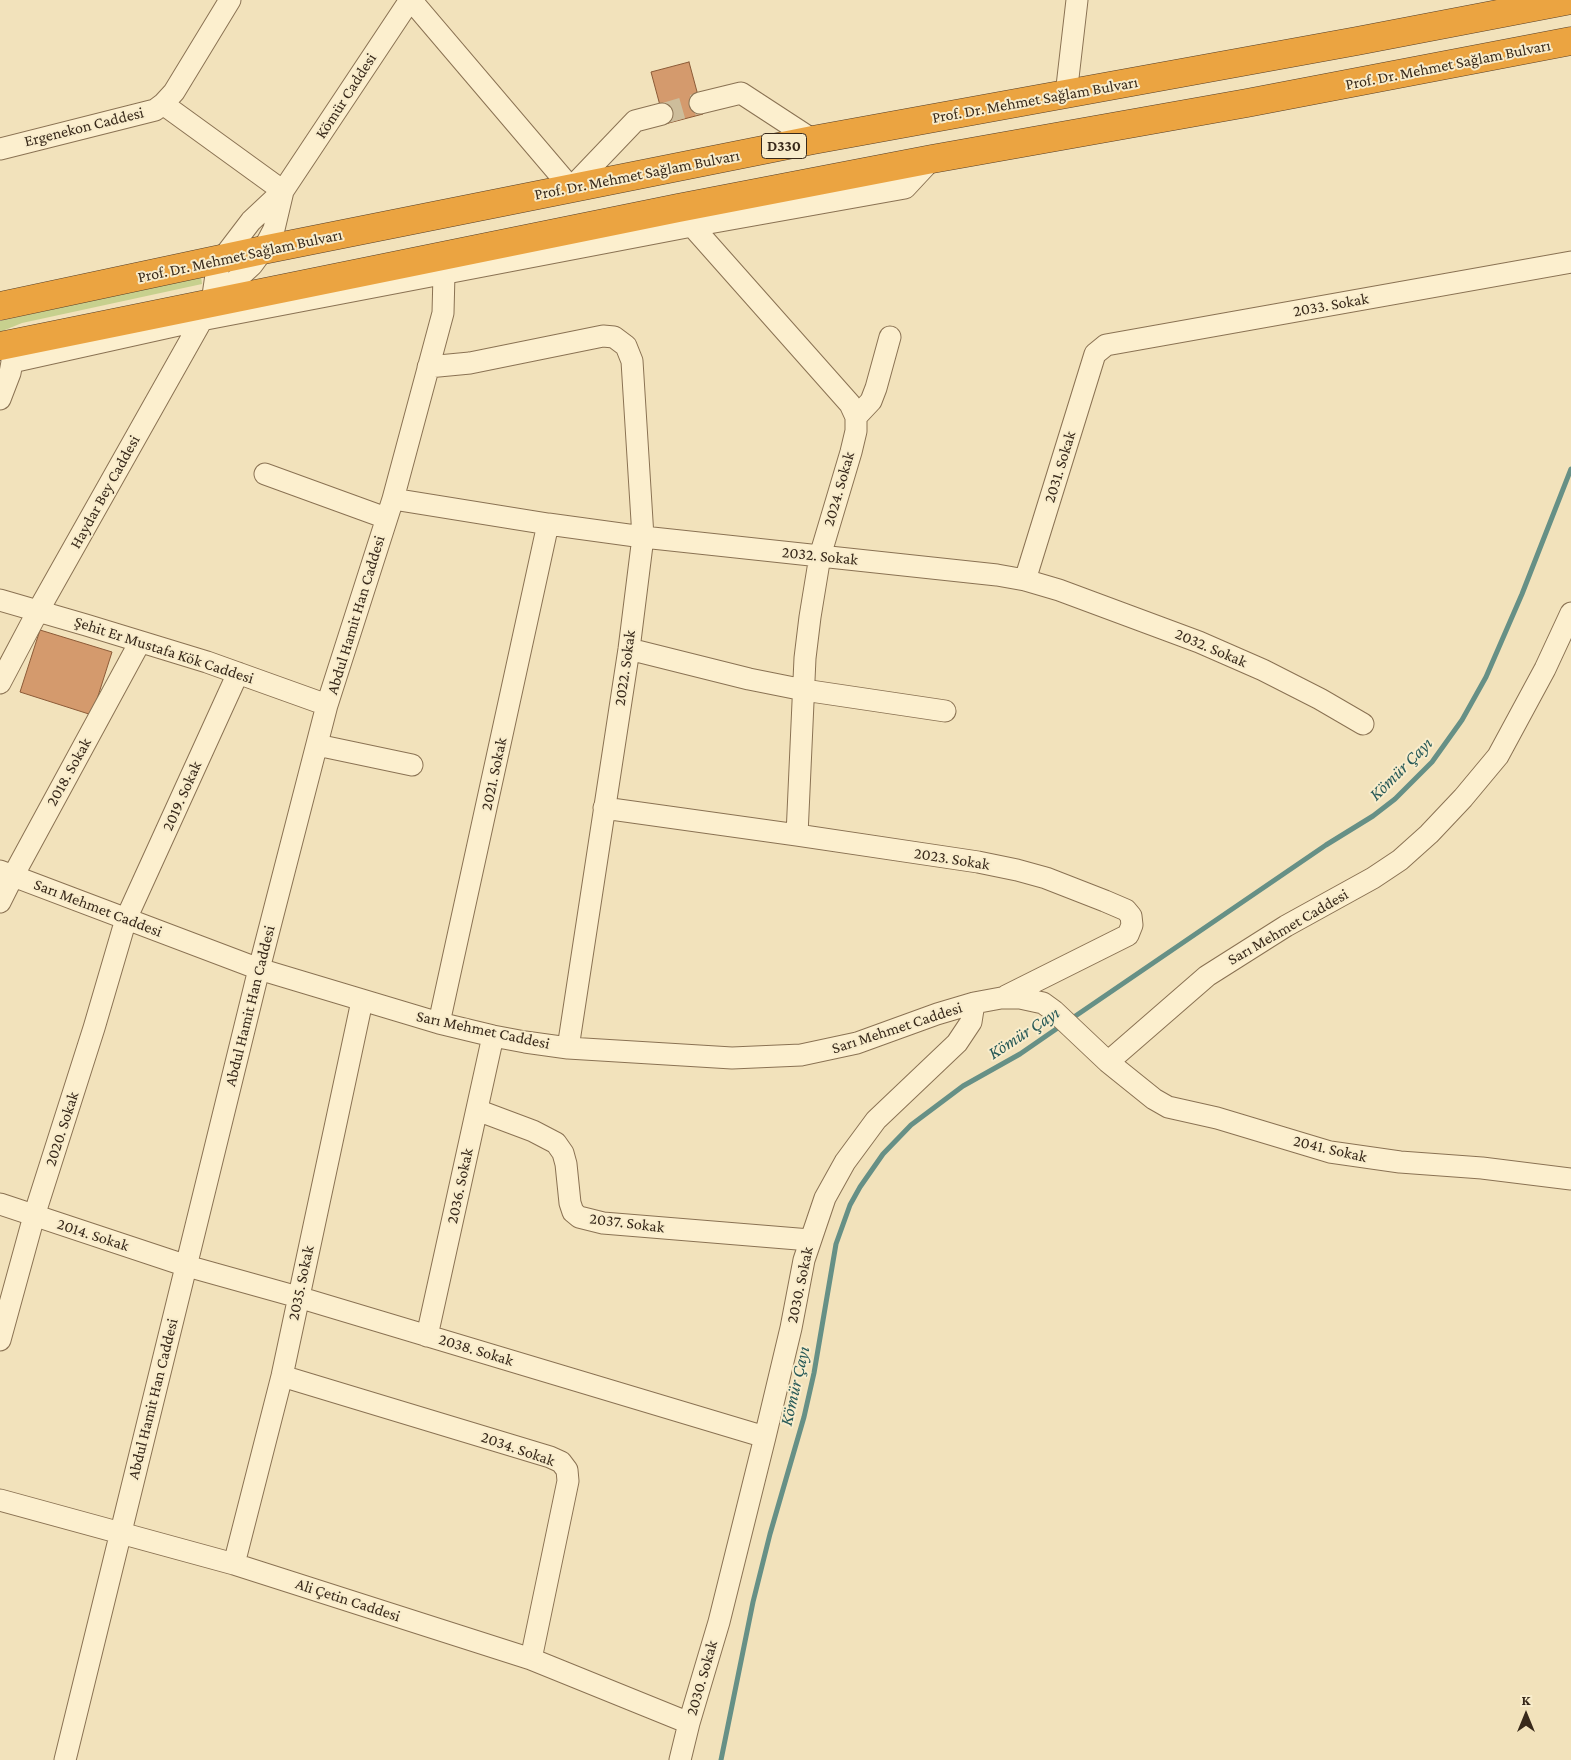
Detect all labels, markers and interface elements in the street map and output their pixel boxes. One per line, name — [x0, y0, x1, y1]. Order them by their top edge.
street label: Prof. Dr. Mehmet Sağlam Bulvarı — [1344, 36, 1552, 94]
street label: Kömür Caddesi — [311, 50, 381, 142]
street label: Prof. Dr. Mehmet Sağlam Bulvarı — [931, 72, 1139, 128]
street label: Ergenekon Caddesi — [22, 103, 146, 151]
road number: D330 — [762, 134, 806, 158]
street label: Prof. Dr. Mehmet Sağlam Bulvarı — [533, 146, 741, 204]
street label: Prof. Dr. Mehmet Sağlam Bulvarı — [136, 225, 344, 287]
street label: 2033. Sokak — [1292, 289, 1370, 321]
street label: 2031. Sokak — [1040, 429, 1080, 505]
street label: Haydar Bey Caddesi — [66, 432, 144, 552]
street label: 2024. Sokak — [819, 449, 859, 529]
street label: Abdul Hamit Han Caddesi — [323, 533, 389, 697]
street label: 2032. Sokak — [781, 542, 859, 570]
street label: Şehit Er Mustafa Kök Caddesi — [72, 612, 256, 688]
street label: 2032. Sokak — [1172, 624, 1250, 672]
street label: 2022. Sokak — [610, 629, 640, 707]
water label: Kömür Çayı — [1365, 733, 1437, 805]
street label: 2018. Sokak — [42, 734, 96, 810]
street label: 2021. Sokak — [477, 736, 511, 812]
street label: 2019. Sokak — [158, 758, 206, 834]
street label: 2023. Sokak — [913, 844, 991, 874]
street label: Sarı Mehmet Caddesi — [31, 875, 165, 941]
street label: Sarı Mehmet Caddesi — [1224, 885, 1352, 969]
street label: Abdul Hamit Han Caddesi — [221, 924, 279, 1088]
street label: Sarı Mehmet Caddesi — [829, 998, 965, 1058]
water label: Kömür Çayı — [984, 1002, 1064, 1064]
street label: Sarı Mehmet Caddesi — [415, 1006, 551, 1054]
street label: 2020. Sokak — [41, 1089, 83, 1169]
street label: 2041. Sokak — [1291, 1131, 1369, 1167]
street label: 2036. Sokak — [443, 1146, 477, 1226]
street label: 2037. Sokak — [588, 1209, 666, 1237]
street label: 2014. Sokak — [54, 1214, 132, 1256]
street label: 2035. Sokak — [284, 1244, 318, 1322]
street label: 2030. Sokak — [783, 1245, 817, 1325]
street label: Abdul Hamit Han Caddesi — [124, 1317, 182, 1481]
street label: 2038. Sokak — [436, 1330, 516, 1370]
water label: Kömür Çayı — [775, 1344, 815, 1428]
street label: 2034. Sokak — [478, 1427, 558, 1471]
street label: Ali Çetin Caddesi — [293, 1574, 403, 1626]
street label: 2030. Sokak — [682, 1638, 722, 1718]
north arrow — [1501, 1690, 1551, 1740]
text: K — [1522, 1692, 1530, 1708]

